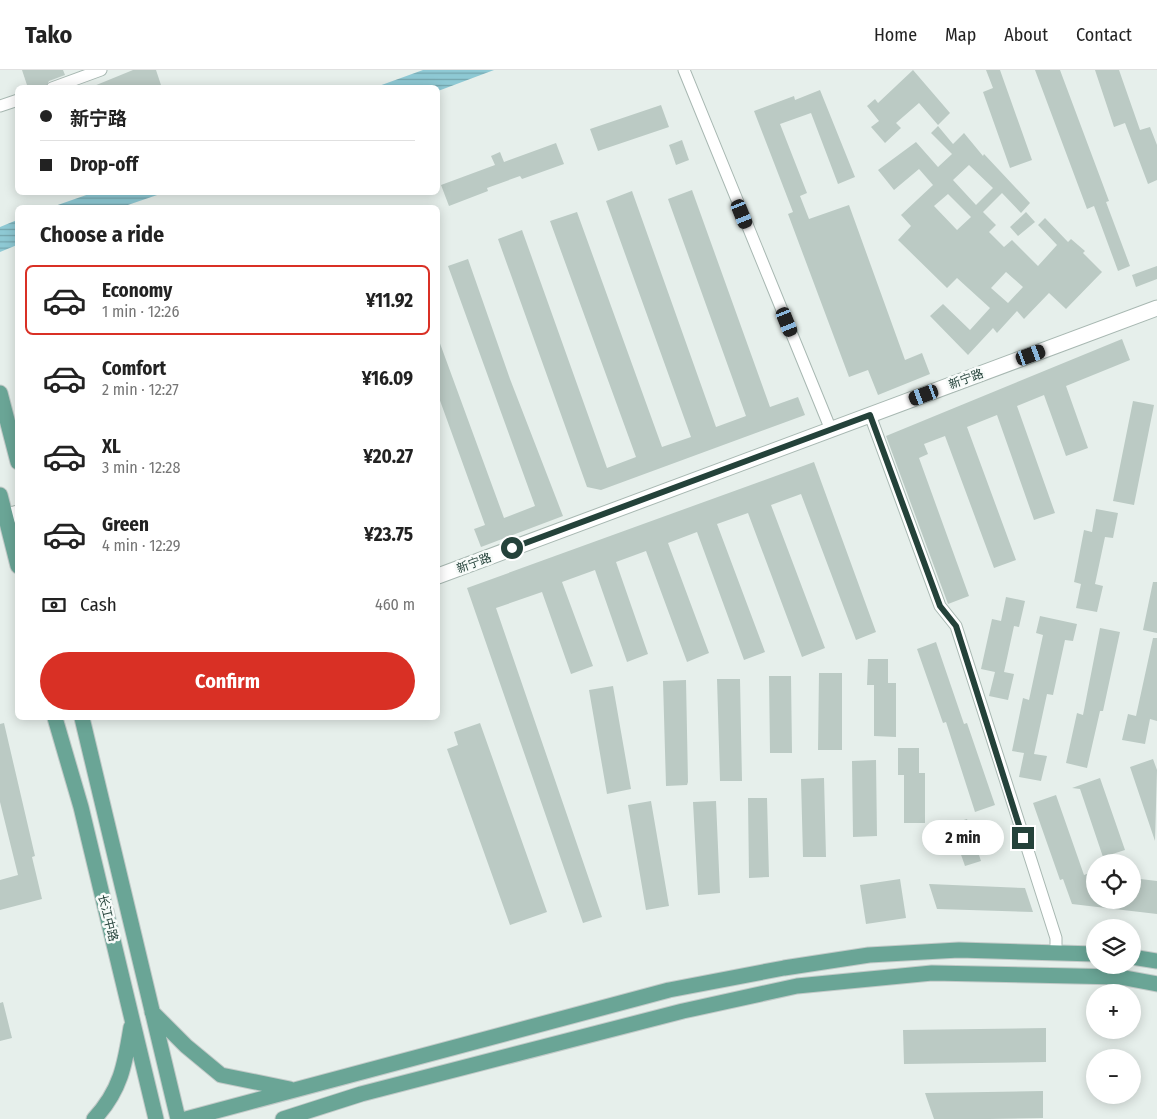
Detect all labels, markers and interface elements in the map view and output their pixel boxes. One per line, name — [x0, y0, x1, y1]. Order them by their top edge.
text: Tako — [25, 21, 72, 49]
text: Home — [874, 24, 917, 46]
text: Map — [945, 24, 976, 46]
text: About — [1004, 24, 1048, 46]
text: Contact — [1076, 24, 1132, 46]
text: 新宁路 — [70, 107, 127, 130]
text: Drop-off — [70, 153, 138, 176]
car — [729, 197, 754, 231]
text: Choose a ride — [40, 221, 164, 248]
icon: car — [42, 278, 87, 323]
text: Economy — [102, 279, 172, 302]
text: ¥11.92 — [366, 289, 413, 312]
text: 1 min · 12:26 — [102, 302, 179, 321]
car — [774, 305, 799, 339]
car — [1014, 343, 1047, 367]
icon: car — [42, 356, 87, 401]
text: Comfort — [102, 357, 166, 380]
street label: 新宁路 — [947, 366, 985, 392]
text: ¥16.09 — [362, 367, 413, 390]
text: 2 min · 12:27 — [102, 380, 179, 399]
car — [907, 383, 940, 407]
icon: car — [42, 434, 87, 479]
text: XL — [102, 435, 121, 458]
text: ¥20.27 — [363, 445, 413, 468]
text: 3 min · 12:28 — [102, 458, 180, 477]
icon: car — [42, 512, 87, 557]
text: Green — [102, 513, 149, 536]
text: ¥23.75 — [364, 523, 413, 546]
text: 4 min · 12:29 — [102, 536, 181, 555]
route start — [501, 537, 523, 559]
street label: 新宁路 — [455, 550, 493, 576]
icon: cash — [40, 591, 68, 619]
text: Cash — [80, 593, 117, 616]
text: 460 m — [375, 595, 415, 614]
button: Confirm — [40, 652, 415, 710]
callout: 2 min — [923, 820, 1006, 856]
route end — [1012, 827, 1034, 849]
text: 2 min — [945, 828, 981, 847]
map controls — [1086, 854, 1141, 1104]
button: locate — [1086, 854, 1141, 909]
street label: 长江中路 — [95, 893, 121, 943]
button: layers — [1086, 919, 1141, 974]
button: + — [1086, 984, 1141, 1039]
button: − — [1086, 1049, 1141, 1104]

